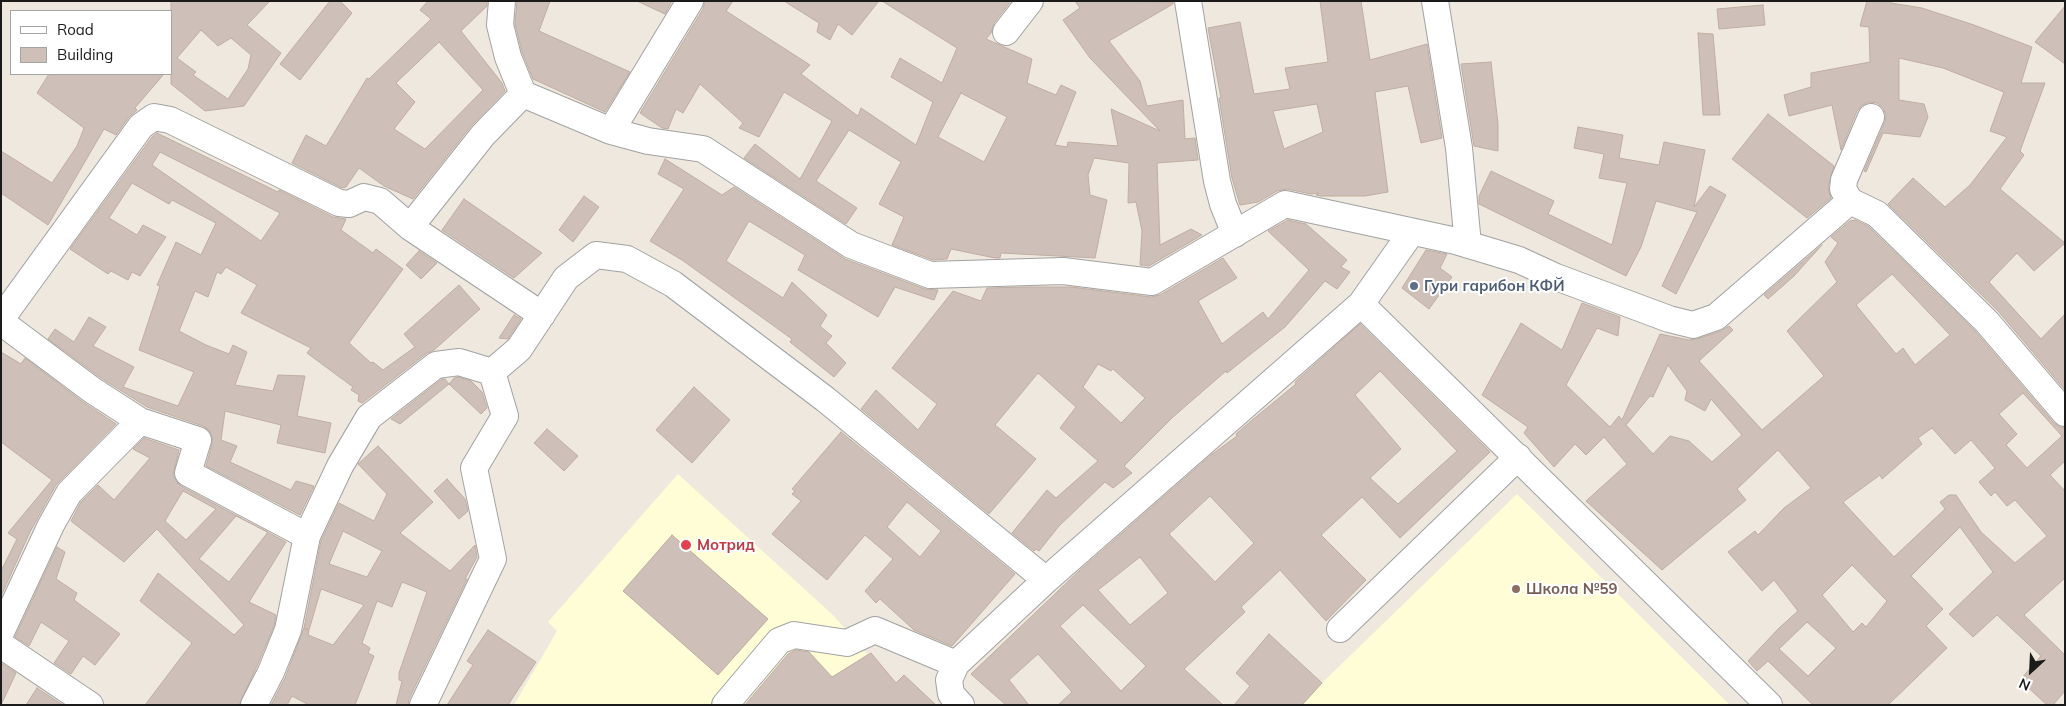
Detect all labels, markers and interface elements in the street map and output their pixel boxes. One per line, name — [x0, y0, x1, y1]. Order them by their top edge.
legend — [10, 10, 172, 75]
text: Road — [57, 20, 94, 39]
text: Building — [57, 45, 113, 64]
place label: Гури гарибон КФЙ — [1424, 277, 1565, 295]
marker: Гури гарибон КФЙ — [1408, 280, 1420, 292]
place label: Мотрид — [697, 536, 755, 554]
marker: Мотрид — [679, 538, 693, 552]
place label: Школа №59 — [1526, 580, 1617, 598]
marker: Школа №59 — [1510, 583, 1522, 595]
north arrow — [2006, 646, 2056, 696]
text: N — [2016, 674, 2033, 695]

